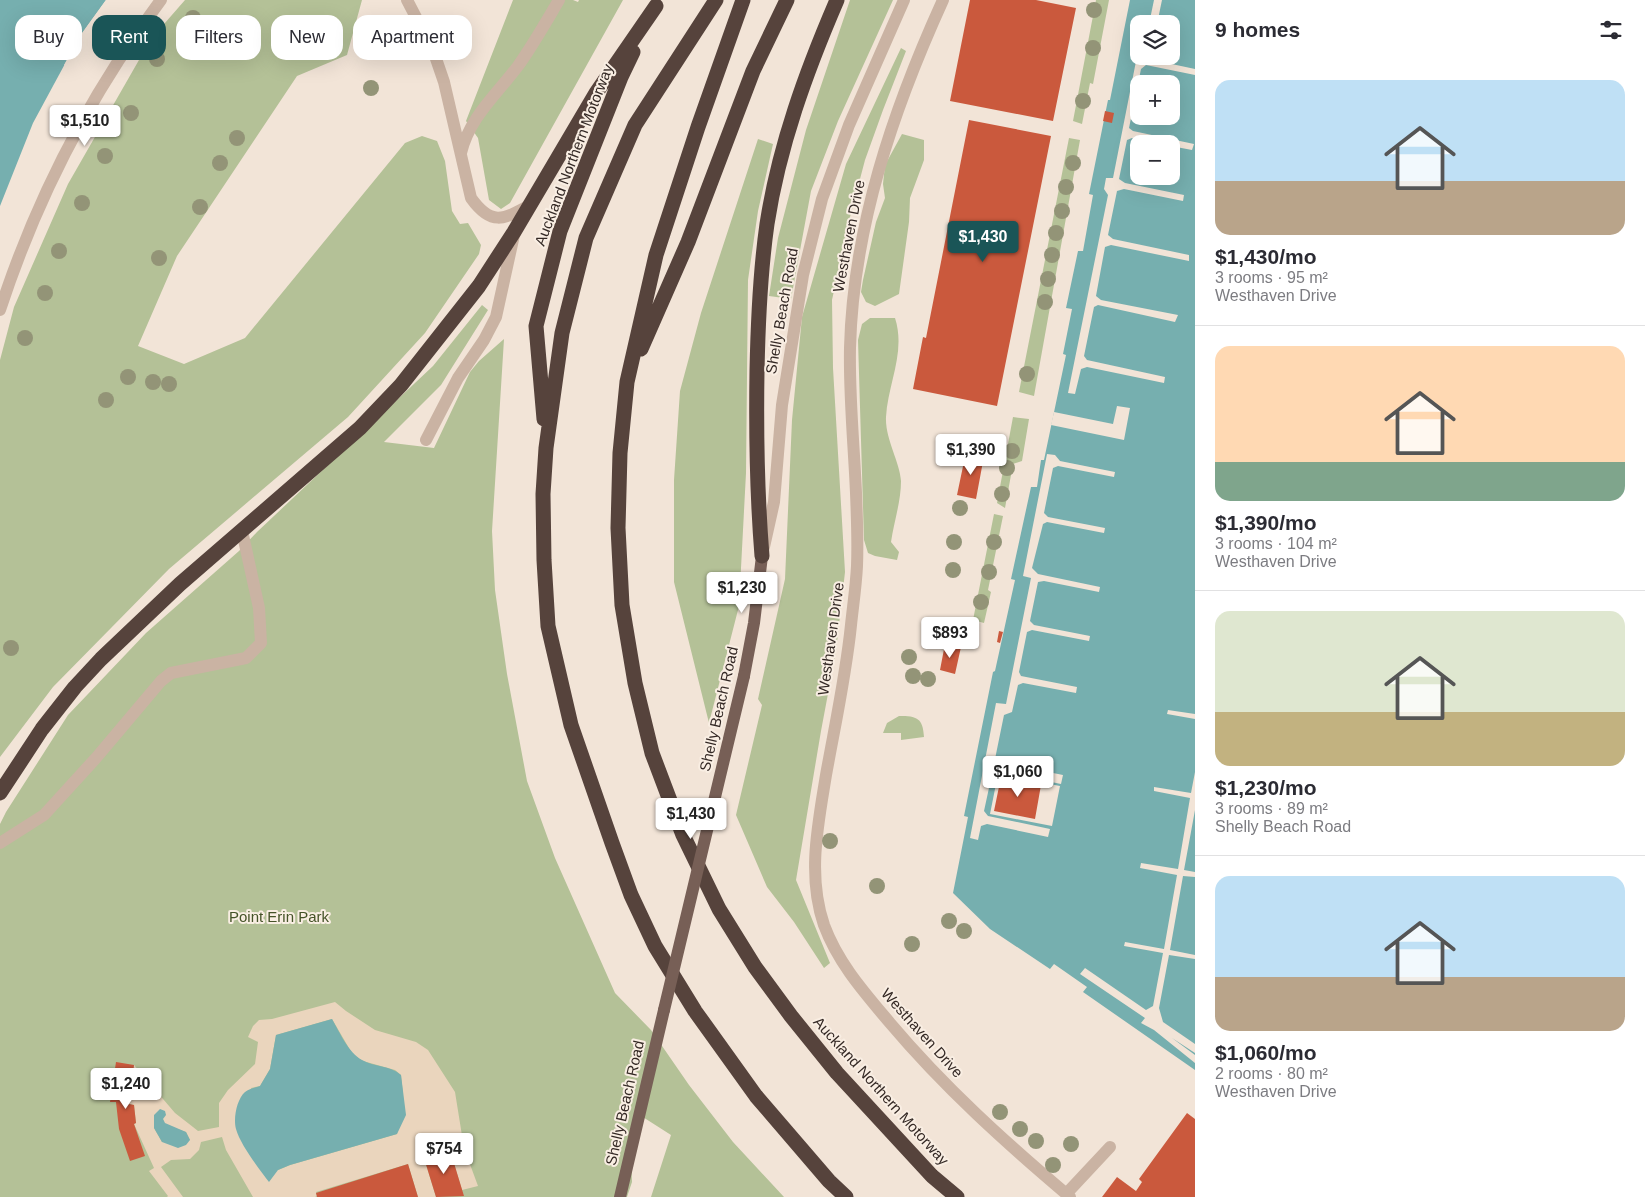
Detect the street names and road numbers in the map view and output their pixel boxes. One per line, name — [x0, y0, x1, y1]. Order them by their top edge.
street label: Auckland Northern Motorway — [531, 61, 616, 248]
street label: Westhaven Drive — [829, 178, 868, 293]
street label: Shelly Beach Road — [762, 247, 801, 375]
street label: Westhaven Drive — [814, 581, 847, 697]
street label: Shelly Beach Road — [696, 645, 741, 773]
street label: Westhaven Drive — [878, 985, 967, 1081]
street label: Auckland Northern Motorway — [810, 1013, 953, 1169]
street label: Shelly Beach Road — [602, 1039, 647, 1167]

